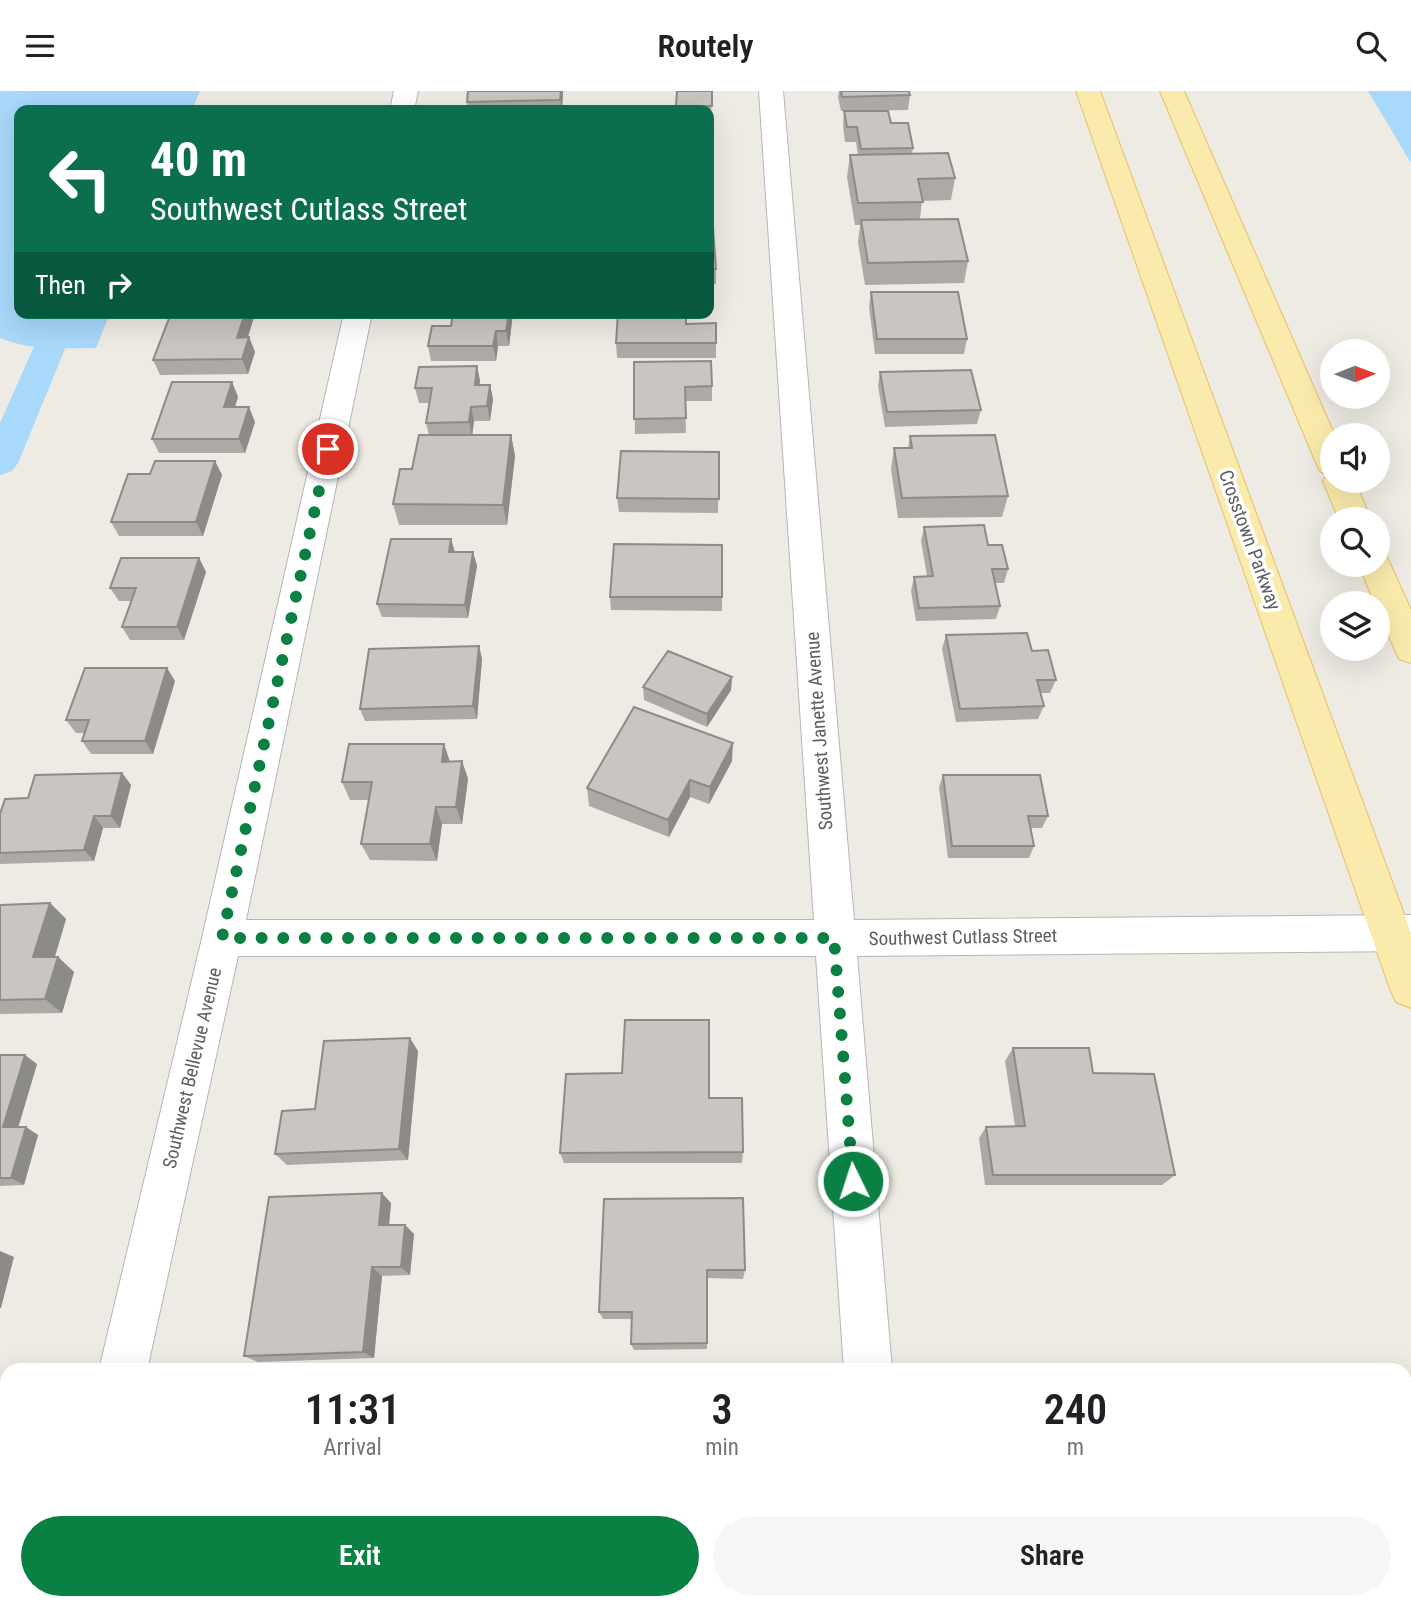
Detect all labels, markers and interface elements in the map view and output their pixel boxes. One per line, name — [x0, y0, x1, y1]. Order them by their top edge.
icon: menu — [21, 27, 59, 65]
text: Routely — [657, 27, 754, 65]
icon: search — [1352, 27, 1390, 65]
text: 40 m — [150, 131, 247, 188]
icon: left — [35, 133, 126, 224]
text: Southwest Cutlass Street — [150, 190, 468, 228]
icon: right — [100, 266, 138, 304]
text: Then — [35, 270, 86, 300]
north arrow — [1320, 339, 1390, 409]
map controls — [1320, 339, 1390, 661]
pin — [298, 419, 358, 479]
button: sound — [1320, 423, 1390, 493]
icon: arrive — [309, 430, 347, 468]
street label: Crosstown Parkway — [1214, 467, 1286, 613]
button: search — [1320, 507, 1390, 577]
button: layers — [1320, 591, 1390, 661]
street label: Southwest Janette Avenue — [801, 631, 837, 831]
street label: Southwest Cutlass Street — [869, 924, 1057, 950]
street label: Southwest Bellevue Avenue — [158, 965, 226, 1171]
position arrow — [816, 1144, 890, 1218]
text: 11:31 — [305, 1385, 400, 1434]
text: 3 — [712, 1385, 733, 1434]
text: 240 — [1044, 1385, 1107, 1434]
text: Arrival — [323, 1434, 382, 1461]
text: min — [705, 1434, 739, 1461]
text: m — [1067, 1434, 1084, 1461]
button: Exit — [21, 1516, 699, 1596]
button: Share — [713, 1516, 1391, 1596]

